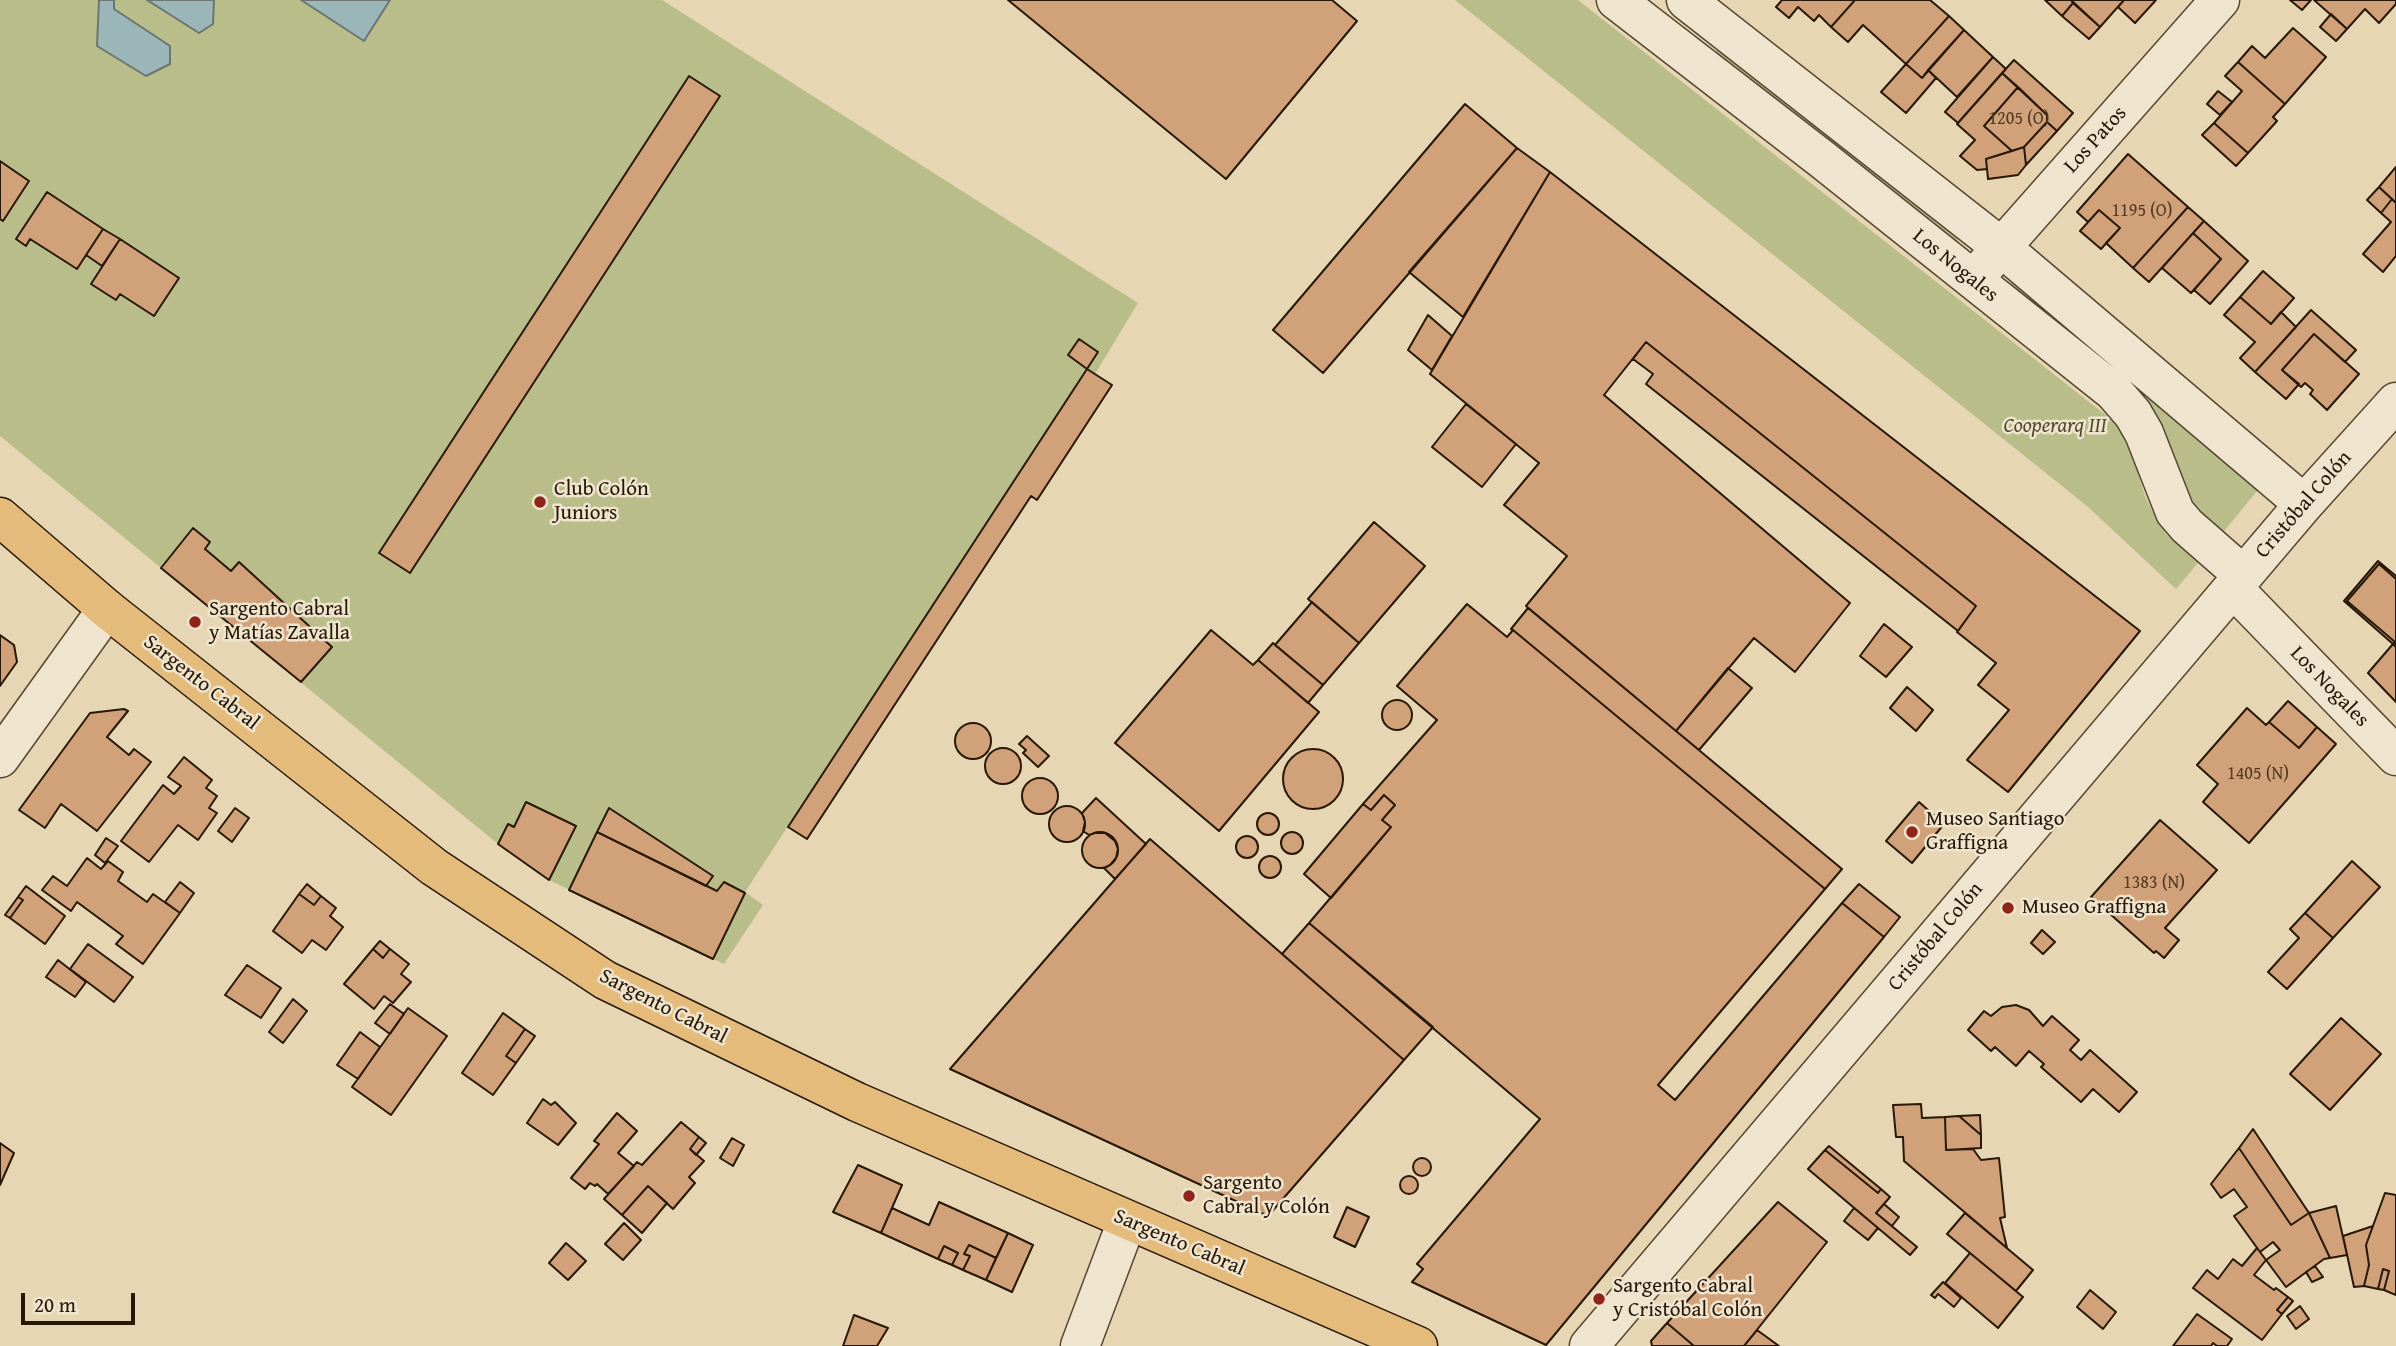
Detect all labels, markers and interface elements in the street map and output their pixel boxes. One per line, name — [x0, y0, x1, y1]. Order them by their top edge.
street label: Los Patos — [2059, 101, 2133, 179]
house number: 1205 (O) — [1988, 108, 2050, 130]
house number: 1195 (O) — [2111, 200, 2173, 222]
street label: Los Nogales — [1907, 224, 2003, 308]
park label: Cooperarq III — [2003, 414, 2107, 440]
street label: Cristóbal Colón — [2250, 446, 2358, 564]
place label: Club Colón Juniors — [554, 477, 649, 527]
marker: Club Colón Juniors — [532, 494, 548, 510]
place label: Sargento Cabral y Matías Zavalla — [209, 597, 350, 647]
marker: Sargento Cabral y Matías Zavalla — [187, 614, 203, 630]
street label: Sargento Cabral — [138, 630, 264, 736]
street label: Los Nogales — [2284, 641, 2374, 733]
house number: 1405 (N) — [2227, 763, 2289, 785]
place label: Museo Santiago Graffigna — [1926, 807, 2064, 857]
marker: Museo Santiago Graffigna — [1904, 824, 1920, 840]
house number: 1383 (N) — [2123, 872, 2185, 894]
street label: Cristóbal Colón — [1883, 877, 1989, 997]
place label: Museo Graffigna — [2022, 895, 2166, 921]
marker: Museo Graffigna — [2000, 900, 2016, 916]
street label: Sargento Cabral — [595, 964, 731, 1050]
place label: Sargento Cabral y Colón — [1203, 1171, 1330, 1221]
marker: Sargento Cabral y Colón — [1181, 1188, 1197, 1204]
street label: Sargento Cabral — [1110, 1204, 1248, 1282]
place label: Sargento Cabral y Cristóbal Colón — [1613, 1274, 1762, 1324]
scale bar — [24, 1280, 138, 1324]
text: 20 m — [34, 1289, 76, 1320]
marker: Sargento Cabral y Cristóbal Colón — [1591, 1291, 1607, 1307]

